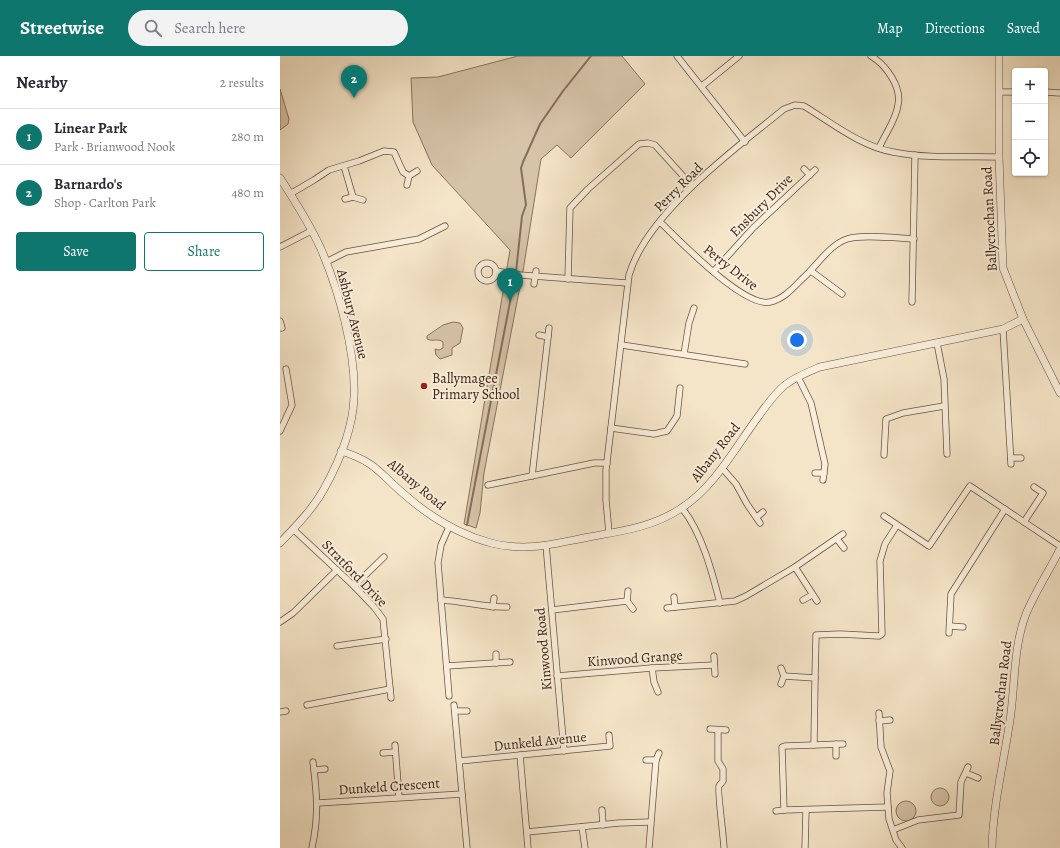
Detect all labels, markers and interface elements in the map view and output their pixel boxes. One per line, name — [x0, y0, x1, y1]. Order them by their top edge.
search box — [128, 10, 408, 46]
text: Streetwise — [20, 15, 104, 41]
icon: search — [142, 17, 164, 39]
text: Search here — [174, 18, 245, 38]
text: Map — [877, 19, 903, 38]
text: Directions — [925, 19, 985, 38]
text: Saved — [1007, 19, 1040, 38]
pin: 2 — [341, 65, 367, 98]
map controls — [1012, 68, 1048, 176]
button: + — [1012, 68, 1048, 104]
text: Nearby — [16, 71, 67, 94]
text: 2 results — [220, 74, 264, 91]
button: − — [1012, 104, 1048, 140]
text: Linear Park — [54, 118, 127, 138]
text: 1 — [27, 128, 31, 145]
text: 280 m — [231, 128, 264, 145]
text: Park · Brianwood Nook — [54, 138, 175, 155]
button: locate — [1012, 140, 1048, 176]
street label: Perry Road — [650, 158, 707, 216]
street label: Ballycrochan Road — [977, 165, 1002, 272]
street label: Ensbury Drive — [726, 170, 797, 241]
text: Barnardo's — [54, 174, 122, 194]
text: 2 — [26, 184, 32, 201]
text: 480 m — [231, 184, 264, 201]
text: Shop · Carlton Park — [54, 194, 156, 211]
button: Save — [16, 232, 136, 271]
button: Share — [144, 232, 264, 271]
street label: Perry Drive — [699, 240, 762, 295]
street label: Ashbury Avenue — [332, 266, 373, 361]
pin: 1 — [497, 268, 523, 301]
your location — [787, 330, 807, 350]
place label: Ballymagee Primary School — [432, 369, 520, 404]
marker: Ballymagee Primary School — [419, 381, 429, 391]
street label: Albany Road — [686, 418, 745, 487]
street label: Albany Road — [383, 454, 450, 515]
street label: Stratford Drive — [318, 536, 392, 611]
street label: Kinwood Road — [530, 606, 557, 691]
street label: Ballycrochan Road — [985, 639, 1016, 747]
street label: Kinwood Grange — [587, 646, 683, 671]
street label: Dunkeld Avenue — [493, 727, 588, 756]
street label: Dunkeld Crescent — [338, 773, 441, 800]

